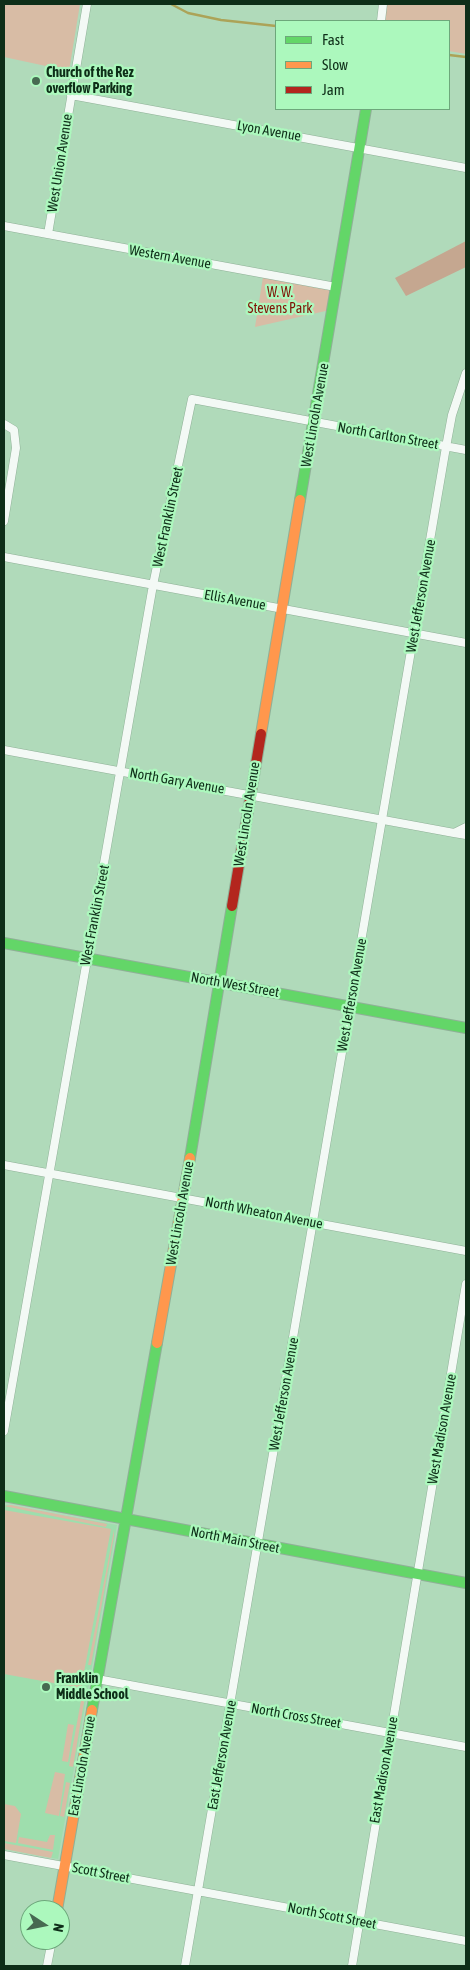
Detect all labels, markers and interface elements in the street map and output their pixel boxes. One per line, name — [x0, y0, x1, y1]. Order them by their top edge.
legend — [275, 20, 450, 110]
text: Fast — [322, 31, 344, 48]
text: Slow — [322, 56, 348, 73]
place label: Church of the Rez overflow Parking — [46, 65, 134, 98]
marker: Church of the Rez overflow Parking — [30, 75, 42, 87]
text: Jam — [322, 81, 345, 98]
street label: West Union Avenue — [44, 113, 76, 213]
street label: Lyon Avenue — [236, 117, 302, 145]
street label: Western Avenue — [128, 242, 212, 272]
park label: W. W. Stevens Park — [247, 285, 313, 318]
street label: West Lincoln Avenue — [298, 362, 332, 468]
street label: North Carlton Street — [336, 419, 440, 453]
street label: West Franklin Street — [149, 465, 187, 569]
street label: West Jefferson Avenue — [403, 538, 439, 654]
street label: Ellis Avenue — [203, 586, 267, 614]
street label: West Lincoln Avenue — [230, 761, 264, 867]
street label: North Gary Avenue — [128, 764, 226, 798]
street label: West Franklin Street — [77, 863, 113, 967]
street label: West Jefferson Avenue — [334, 937, 370, 1053]
street label: North West Street — [190, 969, 280, 1001]
street label: West Lincoln Avenue — [163, 1160, 197, 1266]
street label: North Wheaton Avenue — [204, 1193, 324, 1233]
street label: West Jefferson Avenue — [266, 1336, 302, 1452]
street label: West Madison Avenue — [424, 1373, 460, 1485]
street label: North Main Street — [189, 1523, 281, 1557]
place label: Franklin Middle School — [56, 1671, 128, 1704]
marker: Franklin Middle School — [40, 1681, 52, 1693]
street label: East Jefferson Avenue — [204, 1699, 240, 1811]
street label: North Cross Street — [250, 1700, 342, 1732]
street label: East Lincoln Avenue — [65, 1714, 99, 1818]
street label: East Madison Avenue — [366, 1715, 402, 1825]
street label: Scott Street — [71, 1859, 131, 1887]
street label: North Scott Street — [286, 1899, 378, 1933]
north arrow — [20, 1900, 70, 1950]
text: N — [50, 1922, 67, 1933]

